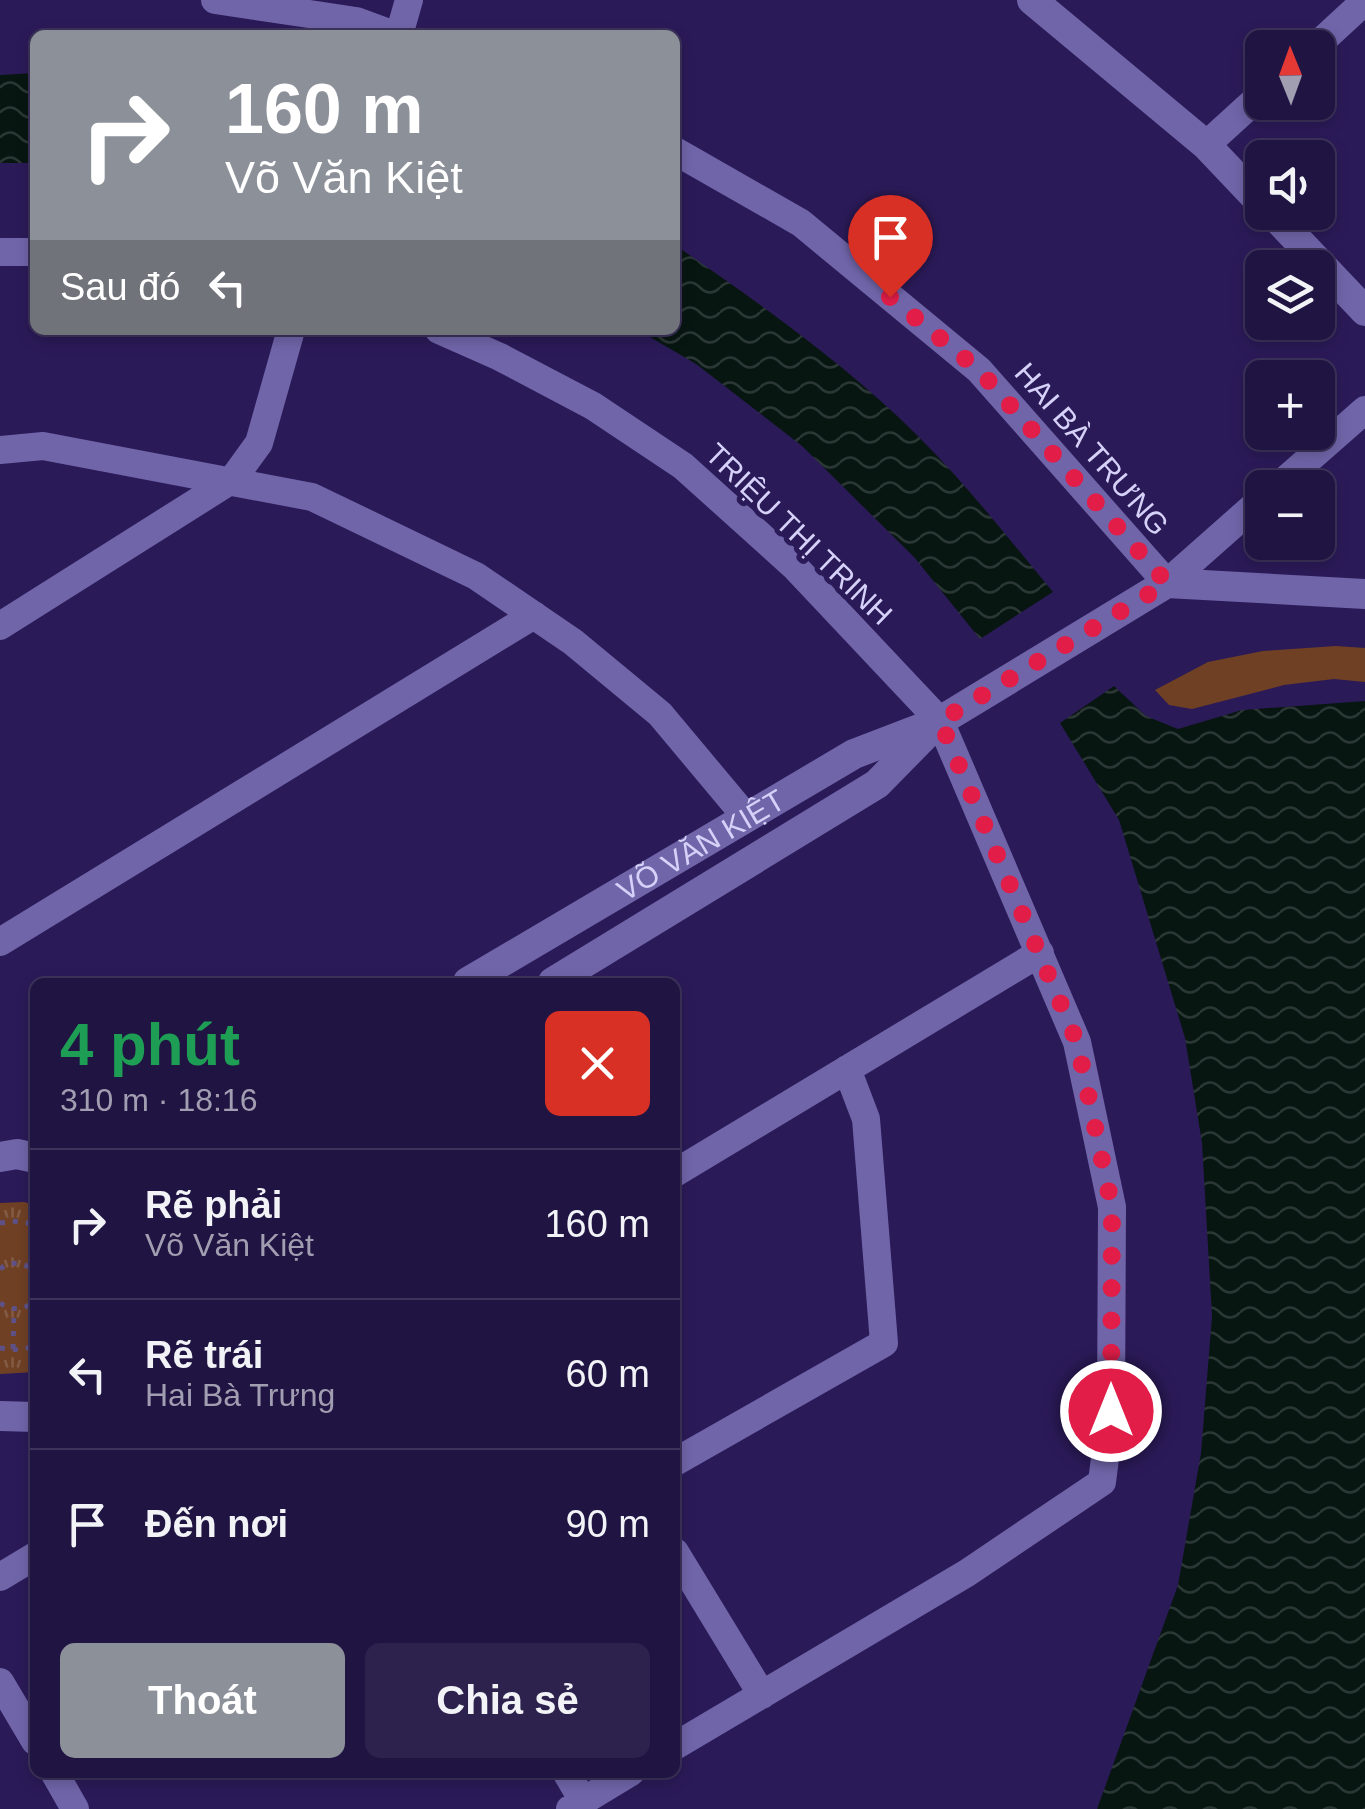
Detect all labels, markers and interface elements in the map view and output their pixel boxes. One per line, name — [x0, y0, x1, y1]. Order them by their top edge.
north arrow — [1245, 30, 1335, 120]
map controls — [1245, 30, 1335, 560]
icon: right — [60, 70, 190, 200]
text: 160 m — [225, 70, 423, 148]
button: sound — [1245, 140, 1335, 230]
text: Võ Văn Kiệt — [225, 152, 463, 203]
pin — [848, 195, 933, 298]
icon: arrive — [863, 210, 918, 265]
button: layers — [1245, 250, 1335, 340]
icon: left — [200, 260, 255, 315]
text: Sau đó — [60, 266, 180, 308]
street label: HAI BÀ TRƯNG — [1008, 356, 1176, 542]
button: + — [1245, 360, 1335, 450]
street label: TRIỆU THỊ TRINH — [699, 437, 899, 631]
button: − — [1245, 470, 1335, 560]
street label: VÕ VĂN KIỆT — [611, 783, 790, 907]
text: 4 phút — [60, 1011, 240, 1078]
button: close — [545, 1011, 650, 1116]
text: 310 m · 18:16 — [60, 1082, 257, 1118]
text: Rẽ phải — [145, 1184, 282, 1226]
icon: right — [60, 1197, 115, 1252]
text: 160 m — [544, 1203, 650, 1245]
text: Võ Văn Kiệt — [145, 1227, 314, 1263]
text: Rẽ trái — [145, 1334, 263, 1376]
icon: left — [60, 1347, 115, 1402]
text: 60 m — [566, 1353, 650, 1395]
position arrow — [1059, 1359, 1163, 1463]
text: Hai Bà Trưng — [145, 1377, 335, 1413]
icon: arrive — [60, 1497, 115, 1552]
text: Đến nơi — [145, 1503, 288, 1545]
text: 90 m — [566, 1503, 650, 1545]
button: Thoát — [60, 1643, 345, 1758]
button: Chia sẻ — [365, 1643, 650, 1758]

